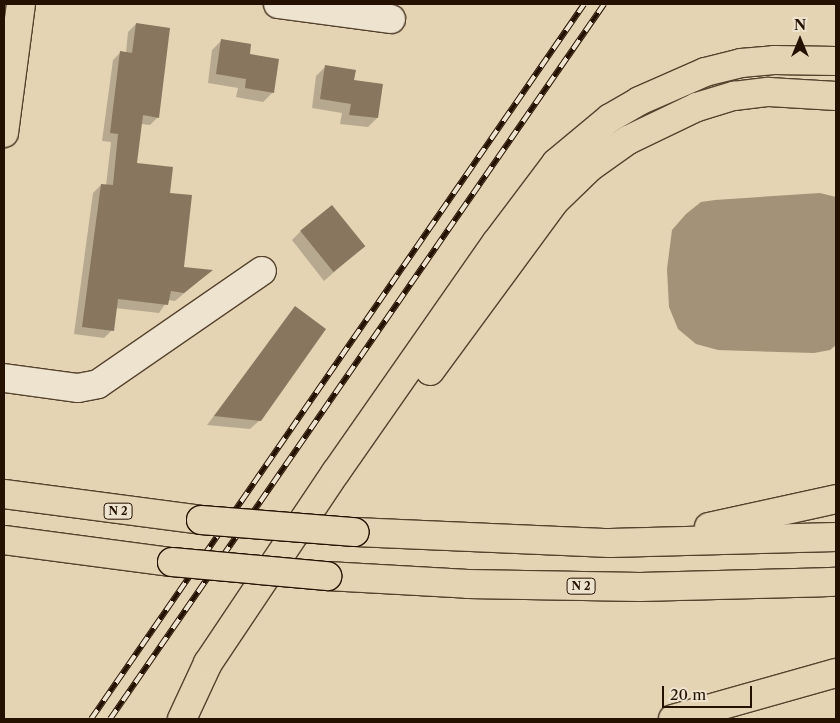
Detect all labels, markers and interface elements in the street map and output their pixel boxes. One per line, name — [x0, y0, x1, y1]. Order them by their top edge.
north arrow — [775, 15, 825, 65]
text: N — [794, 16, 806, 34]
road number: N 2 — [103, 502, 133, 520]
road number: N 2 — [566, 578, 596, 594]
scale bar — [665, 676, 755, 708]
text: 20 m — [670, 685, 706, 704]

